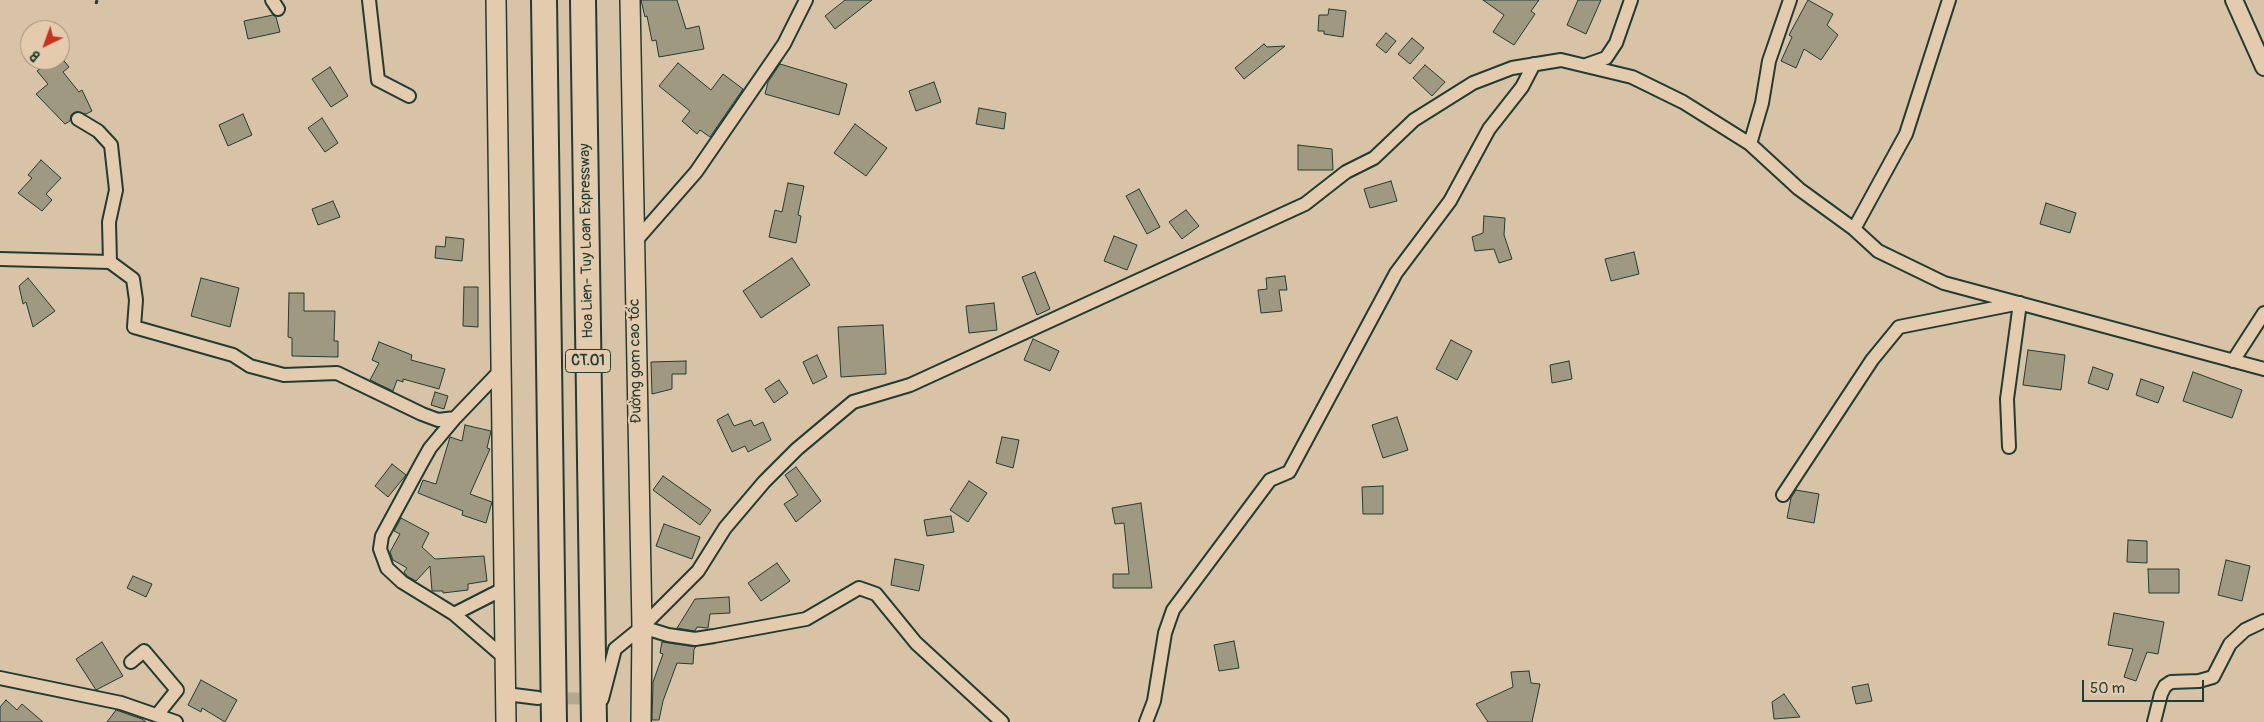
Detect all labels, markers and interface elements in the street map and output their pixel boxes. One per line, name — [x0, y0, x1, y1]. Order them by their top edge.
north arrow — [20, 20, 70, 70]
text: B — [27, 47, 44, 65]
street label: Hoa Lien- Tuy Loan Expressway — [576, 143, 598, 339]
street label: Đường gom cao tốc — [626, 298, 646, 424]
road number: CT.01 — [566, 350, 610, 372]
scale bar — [2084, 670, 2206, 702]
text: 50 m — [2090, 679, 2125, 698]

